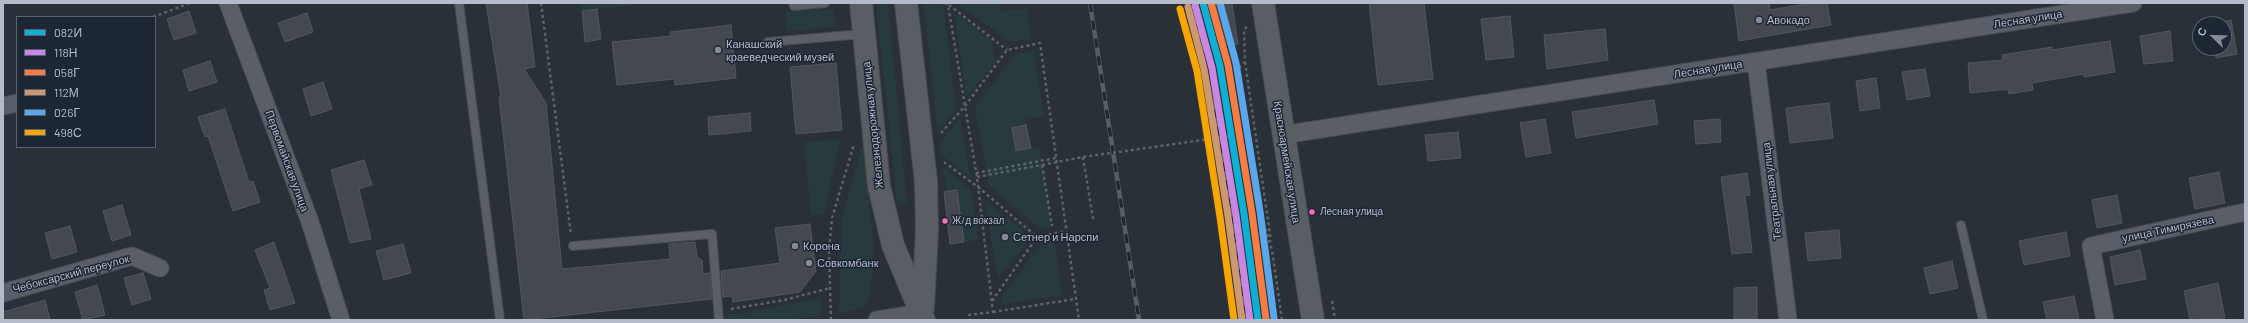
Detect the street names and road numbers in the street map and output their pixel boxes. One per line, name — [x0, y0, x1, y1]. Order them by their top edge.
street label: Лесная улица — [1993, 7, 2063, 31]
street label: Лесная улица — [1673, 57, 1743, 81]
street label: Железнодорожная улица — [860, 61, 886, 189]
street label: Красноармейская улица — [1271, 100, 1303, 224]
street label: Первомайская улица — [263, 109, 311, 213]
street label: Театральная улица — [1759, 142, 1785, 240]
street label: улица Тимирязева — [2121, 213, 2215, 245]
street label: Чебоксарский переулок — [11, 252, 131, 296]

